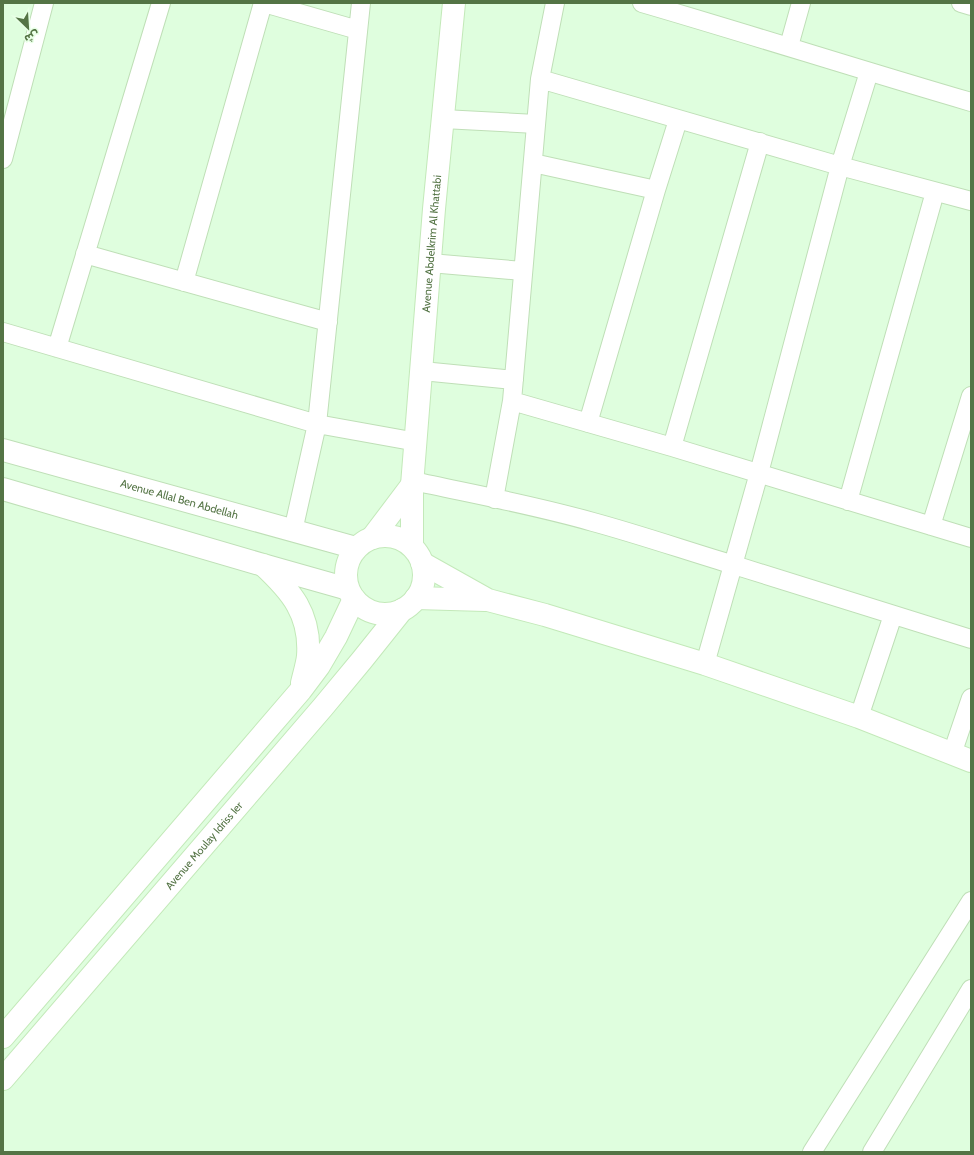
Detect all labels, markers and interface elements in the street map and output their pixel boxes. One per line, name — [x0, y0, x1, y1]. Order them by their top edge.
north arrow — [8, 8, 48, 48]
text: ش — [22, 28, 42, 47]
street label: Avenue Abdelkrim Al Khattabi — [419, 174, 444, 313]
street label: Avenue Allal Ben Abdellah — [119, 476, 240, 522]
street label: Avenue Moulay Idriss Ier — [162, 798, 246, 892]

